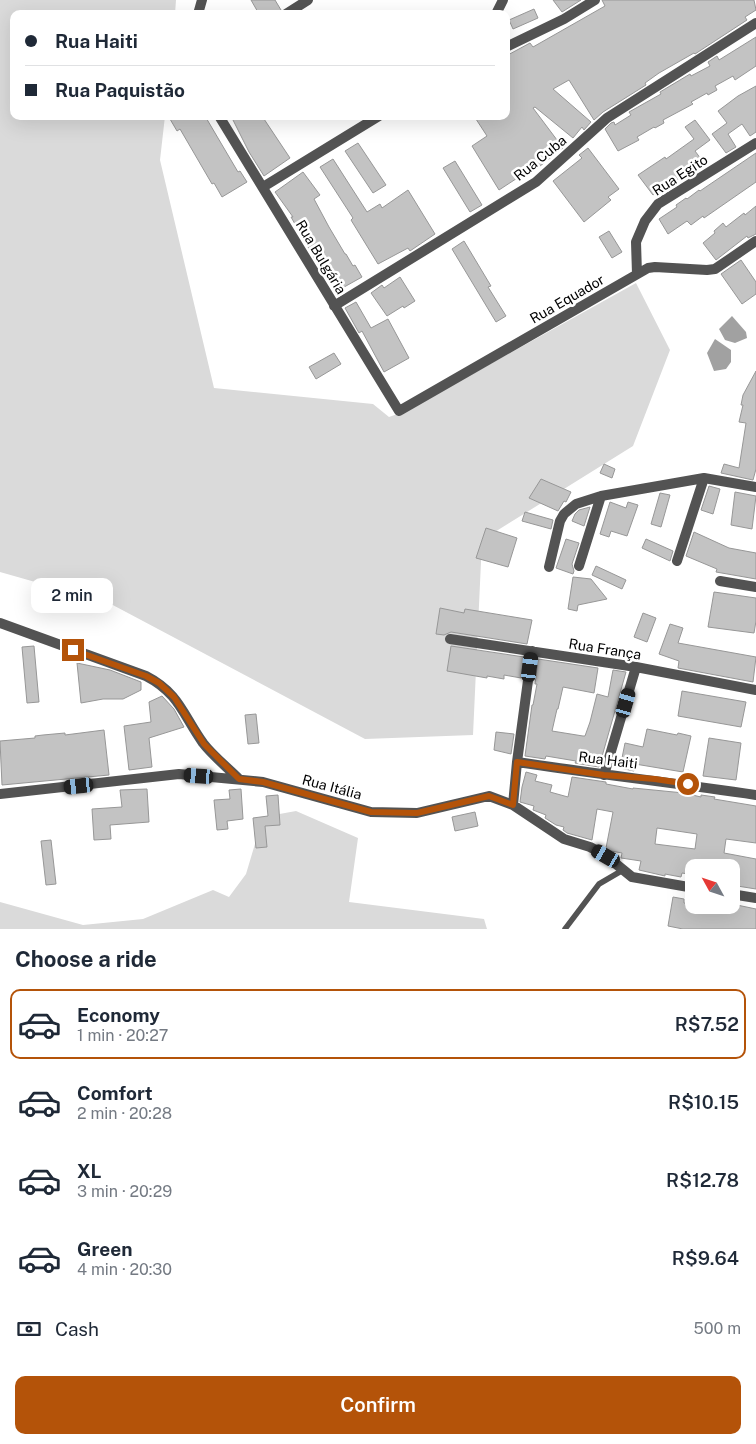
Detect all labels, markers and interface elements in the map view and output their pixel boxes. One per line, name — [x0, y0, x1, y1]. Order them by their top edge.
text: Rua Haiti — [55, 30, 138, 52]
text: Rua Paquistão — [55, 79, 185, 101]
street label: Rua Cuba — [511, 132, 569, 184]
street label: Rua Egito — [649, 151, 711, 199]
street label: Rua Bulgária — [293, 217, 349, 297]
street label: Rua Equador — [527, 271, 607, 327]
callout: 2 min — [32, 578, 114, 612]
text: 2 min — [51, 586, 93, 605]
street label: Rua França — [568, 635, 642, 663]
route end — [62, 639, 84, 661]
car — [520, 651, 539, 683]
car — [614, 687, 637, 719]
street label: Rua Haiti — [578, 748, 638, 772]
car — [183, 767, 214, 785]
street label: Rua Itália — [300, 771, 364, 803]
route start — [677, 773, 699, 795]
car — [63, 777, 94, 795]
car — [589, 842, 622, 870]
north arrow — [685, 859, 740, 914]
map controls — [685, 859, 740, 914]
text: Choose a ride — [15, 946, 157, 972]
icon: car — [17, 1002, 62, 1047]
text: Economy — [77, 1004, 160, 1026]
text: R$7.52 — [675, 1013, 739, 1035]
text: 1 min · 20:27 — [77, 1026, 168, 1045]
icon: car — [17, 1080, 62, 1125]
text: Comfort — [77, 1082, 153, 1104]
text: R$10.15 — [668, 1091, 739, 1113]
text: 2 min · 20:28 — [77, 1104, 172, 1123]
icon: car — [17, 1158, 62, 1203]
text: XL — [77, 1160, 102, 1182]
text: R$12.78 — [666, 1169, 739, 1191]
text: 3 min · 20:29 — [77, 1182, 172, 1201]
icon: car — [17, 1236, 62, 1281]
text: Green — [77, 1238, 132, 1260]
text: R$9.64 — [672, 1247, 739, 1269]
text: 4 min · 20:30 — [77, 1260, 172, 1279]
icon: cash — [15, 1315, 43, 1343]
text: Cash — [55, 1318, 99, 1340]
text: 500 m — [694, 1319, 741, 1338]
button: Confirm — [15, 1376, 741, 1434]

